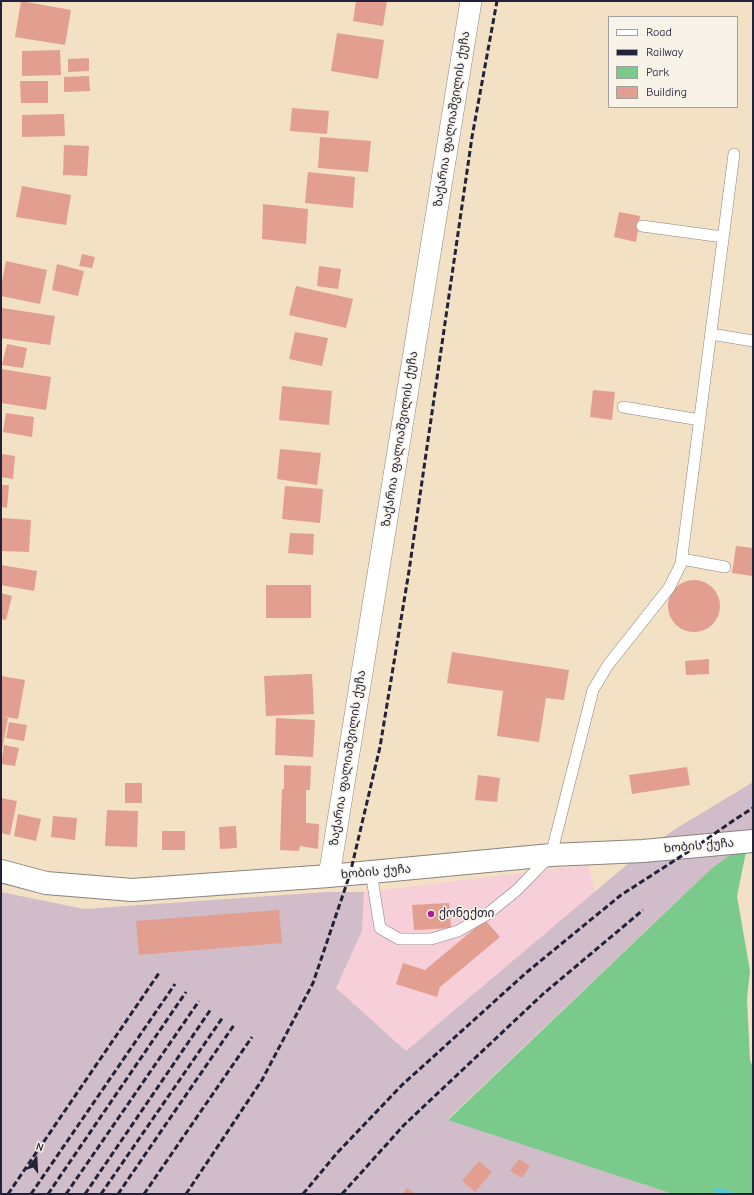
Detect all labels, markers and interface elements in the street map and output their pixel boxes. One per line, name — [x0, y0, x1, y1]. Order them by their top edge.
legend — [608, 16, 738, 108]
text: Road — [646, 25, 672, 39]
street label: ზაქარია ფალიაშვილის ქუჩა — [431, 30, 473, 208]
text: Railway — [646, 45, 683, 59]
text: Park — [646, 65, 669, 79]
text: Building — [646, 85, 687, 99]
street label: ზაქარია ფალიაშვილის ქუჩა — [379, 350, 421, 528]
street label: ზაქარია ფალიაშვილის ქუჩა — [327, 669, 369, 847]
street label: ხობის ქუჩა — [663, 836, 735, 856]
street label: ხობის ქუჩა — [340, 862, 412, 882]
place label: ქონექთი — [439, 907, 494, 921]
marker: ქონექთი — [426, 909, 436, 919]
north arrow — [16, 1139, 56, 1179]
text: N — [34, 1140, 45, 1154]

